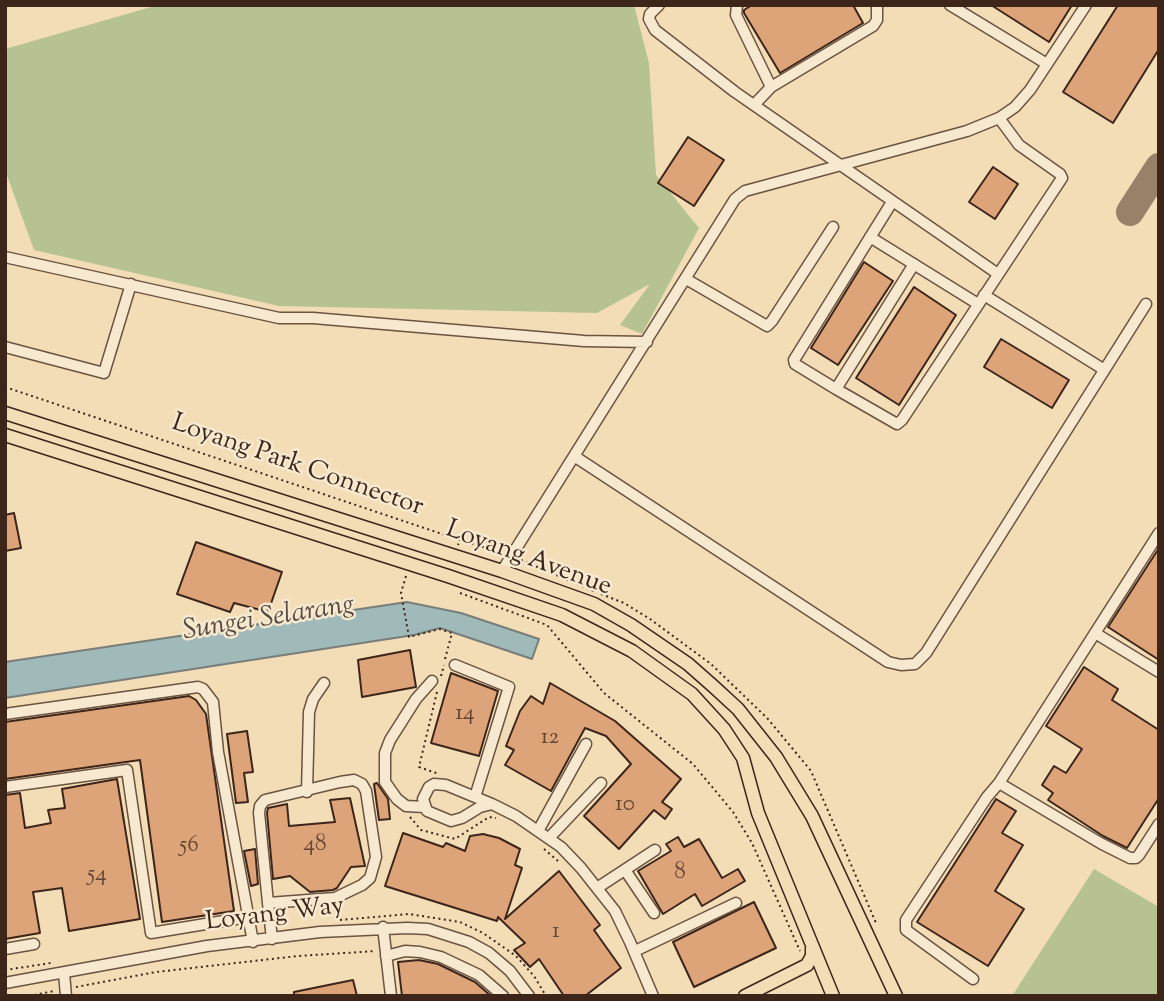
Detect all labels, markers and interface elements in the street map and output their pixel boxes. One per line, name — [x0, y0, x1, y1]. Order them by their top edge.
street label: Loyang Park Connector — [167, 409, 427, 525]
street label: Loyang Avenue — [441, 516, 615, 604]
water label: Sungei Selarang — [181, 590, 357, 650]
house number: 14 — [455, 701, 475, 729]
house number: 12 — [541, 725, 559, 753]
house number: 10 — [615, 792, 635, 820]
house number: 48 — [303, 832, 327, 860]
house number: 56 — [179, 833, 199, 861]
house number: 8 — [674, 860, 686, 888]
house number: 54 — [87, 862, 107, 890]
street label: Loyang Way — [204, 892, 346, 940]
house number: 1 — [552, 919, 560, 947]

